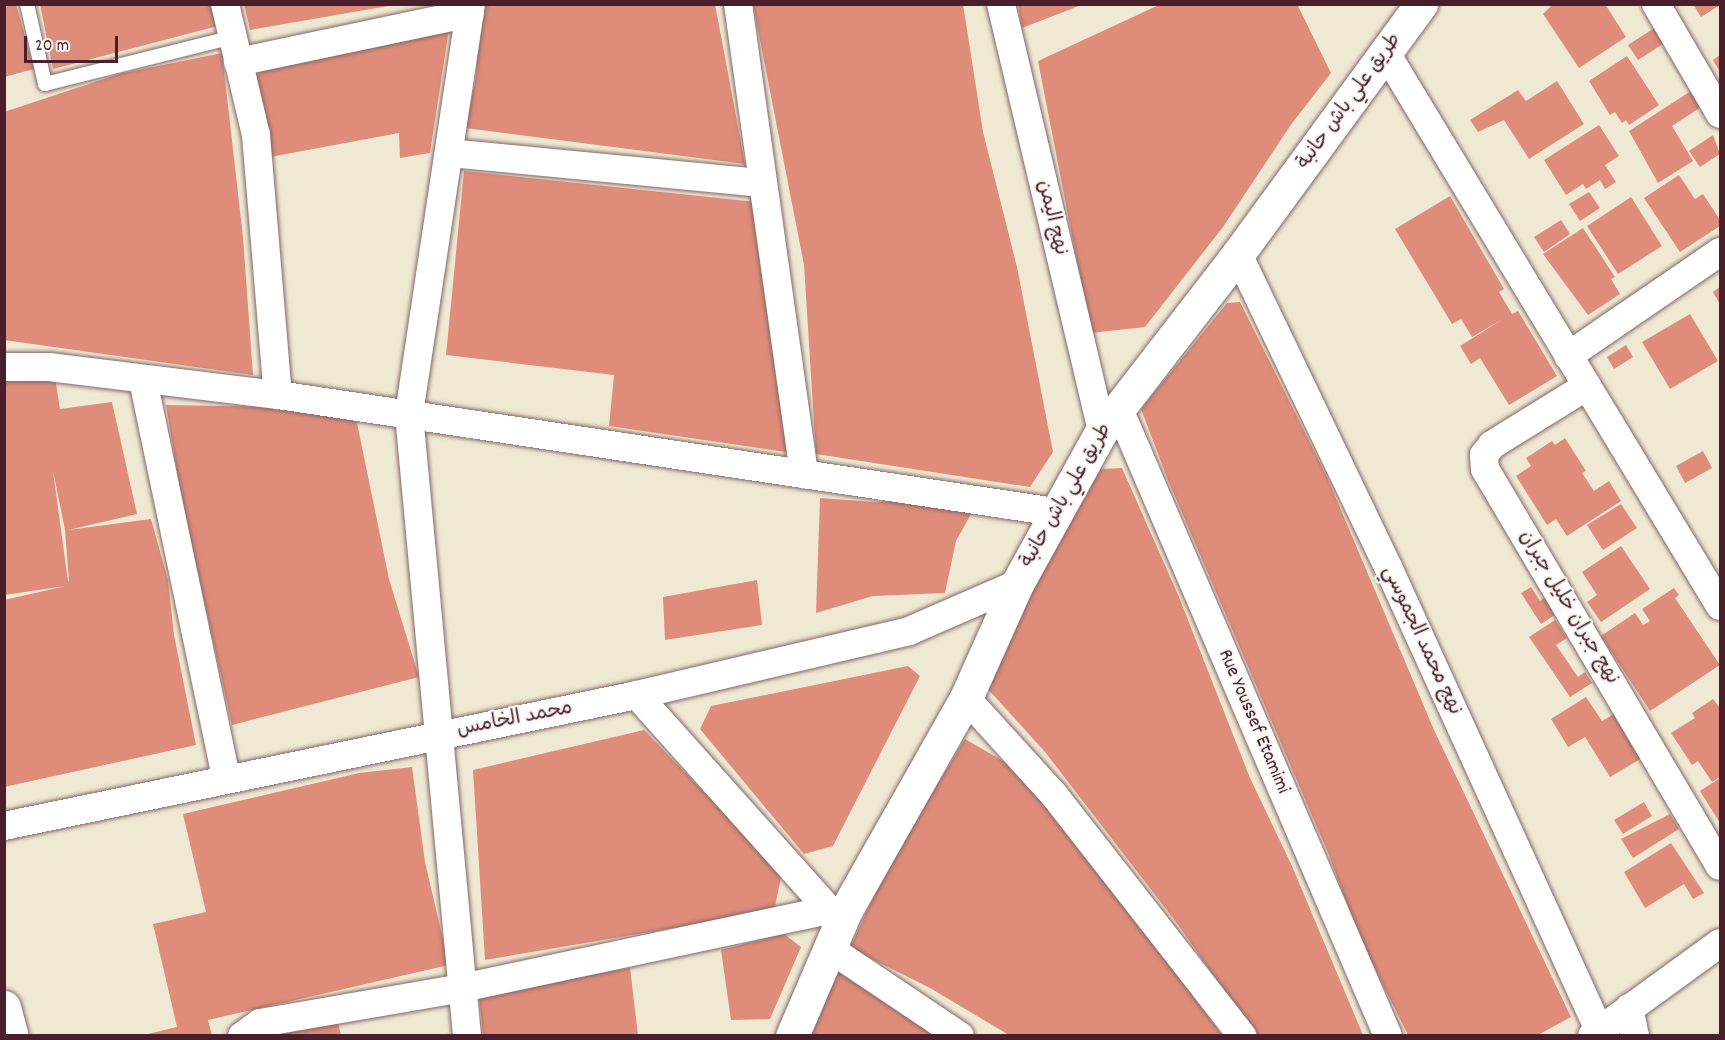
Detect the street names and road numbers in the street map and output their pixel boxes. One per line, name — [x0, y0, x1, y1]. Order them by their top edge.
street label: طريق علي باش حانبة — [1293, 29, 1407, 175]
street label: نهج اليمن — [1030, 178, 1072, 258]
street label: طريق علي باش حانبة — [1016, 420, 1118, 572]
street label: نهج جبران خليل جبران — [1513, 527, 1623, 689]
street label: نهج محمد الجموسي — [1376, 563, 1466, 719]
street label: Rue Youssef Etamimi — [1212, 646, 1294, 798]
street label: محمد الخامس — [455, 697, 575, 743]

